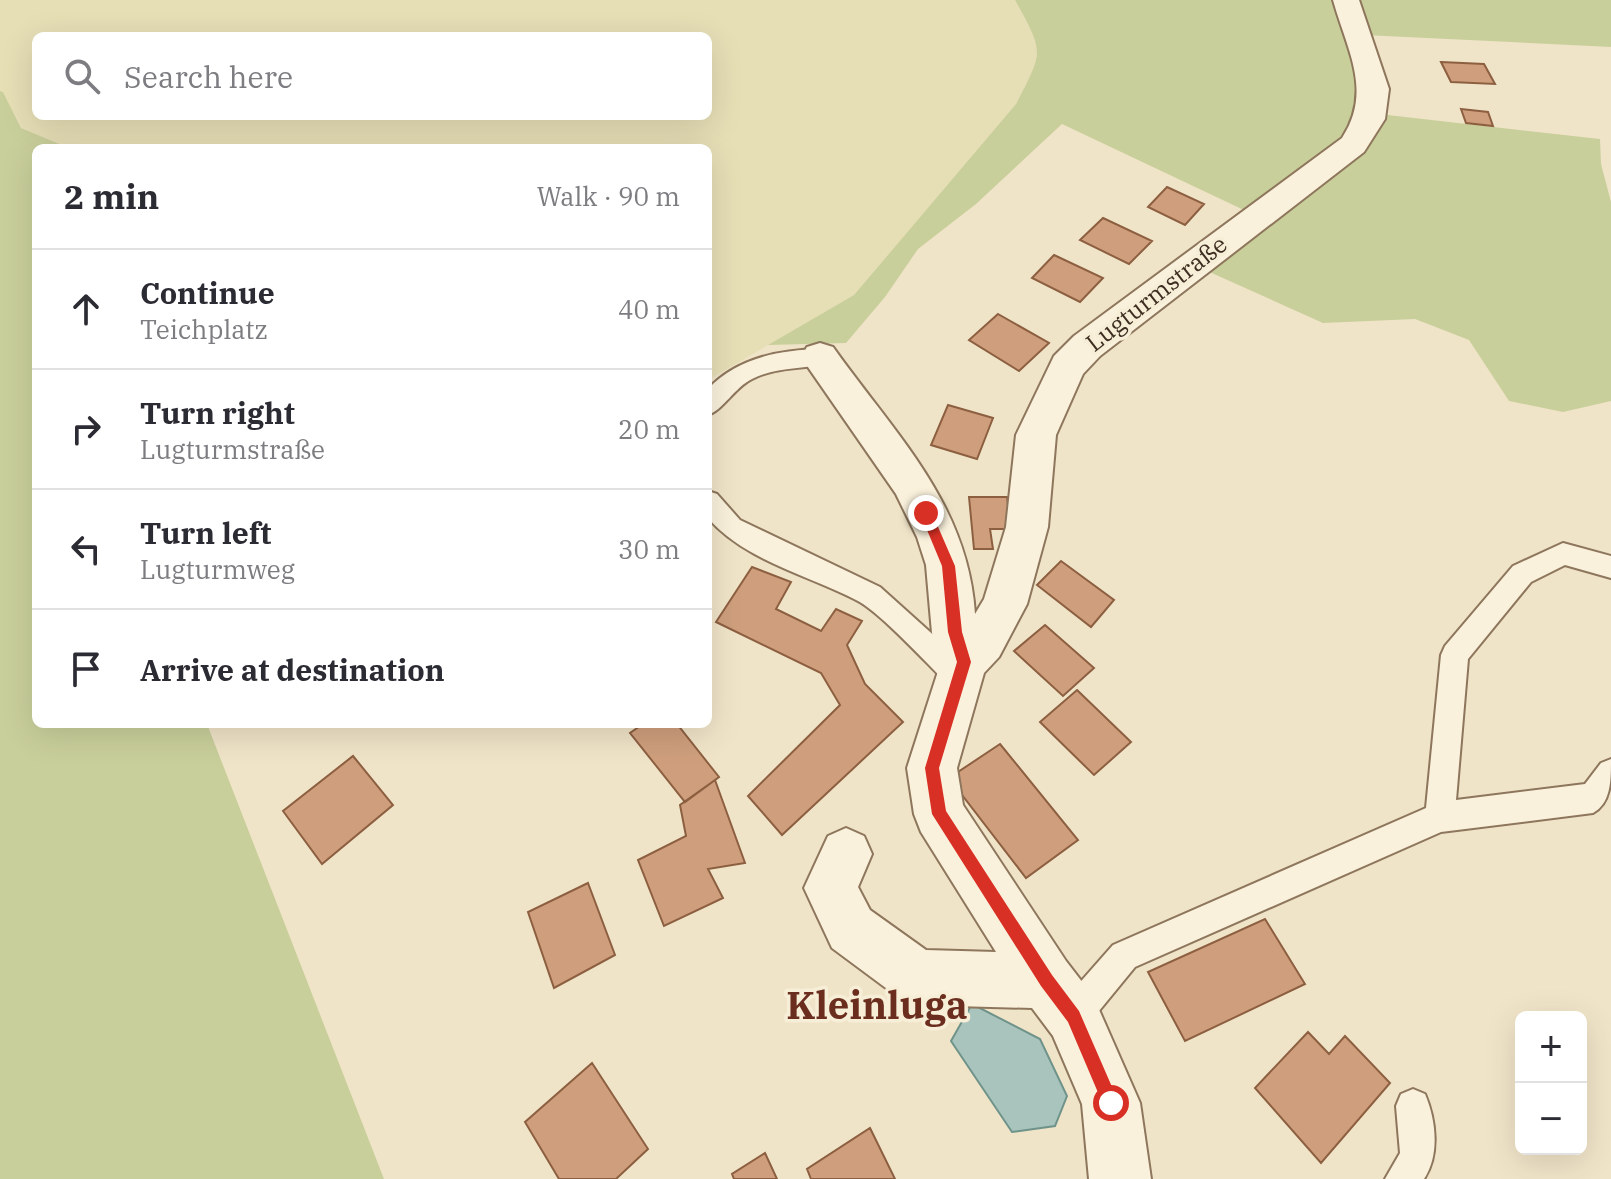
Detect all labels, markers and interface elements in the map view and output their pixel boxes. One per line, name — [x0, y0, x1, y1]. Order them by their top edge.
search box — [32, 32, 712, 120]
icon: search — [60, 54, 104, 98]
text: Search here — [124, 57, 293, 96]
text: 2 min — [64, 174, 159, 218]
text: Walk · 90 m — [537, 179, 680, 213]
street label: Lugturmstraße — [1079, 228, 1233, 358]
text: Continue — [140, 273, 275, 312]
icon: ahead — [64, 287, 108, 331]
text: 40 m — [618, 292, 680, 326]
text: Teichplatz — [140, 312, 268, 346]
text: Turn right — [140, 393, 295, 432]
icon: right — [64, 407, 108, 451]
text: 20 m — [618, 412, 680, 446]
text: Lugturmstraße — [140, 432, 325, 466]
route end — [908, 495, 944, 531]
text: Turn left — [140, 513, 272, 552]
icon: left — [64, 527, 108, 571]
text: 30 m — [618, 532, 680, 566]
text: Lugturmweg — [140, 552, 295, 586]
icon: arrive — [64, 647, 108, 691]
text: Arrive at destination — [140, 650, 445, 689]
district label: Kleinluga — [786, 980, 968, 1029]
map controls — [1515, 1011, 1587, 1155]
button: + — [1515, 1011, 1587, 1083]
button: − — [1515, 1083, 1587, 1155]
route start — [1093, 1085, 1129, 1121]

